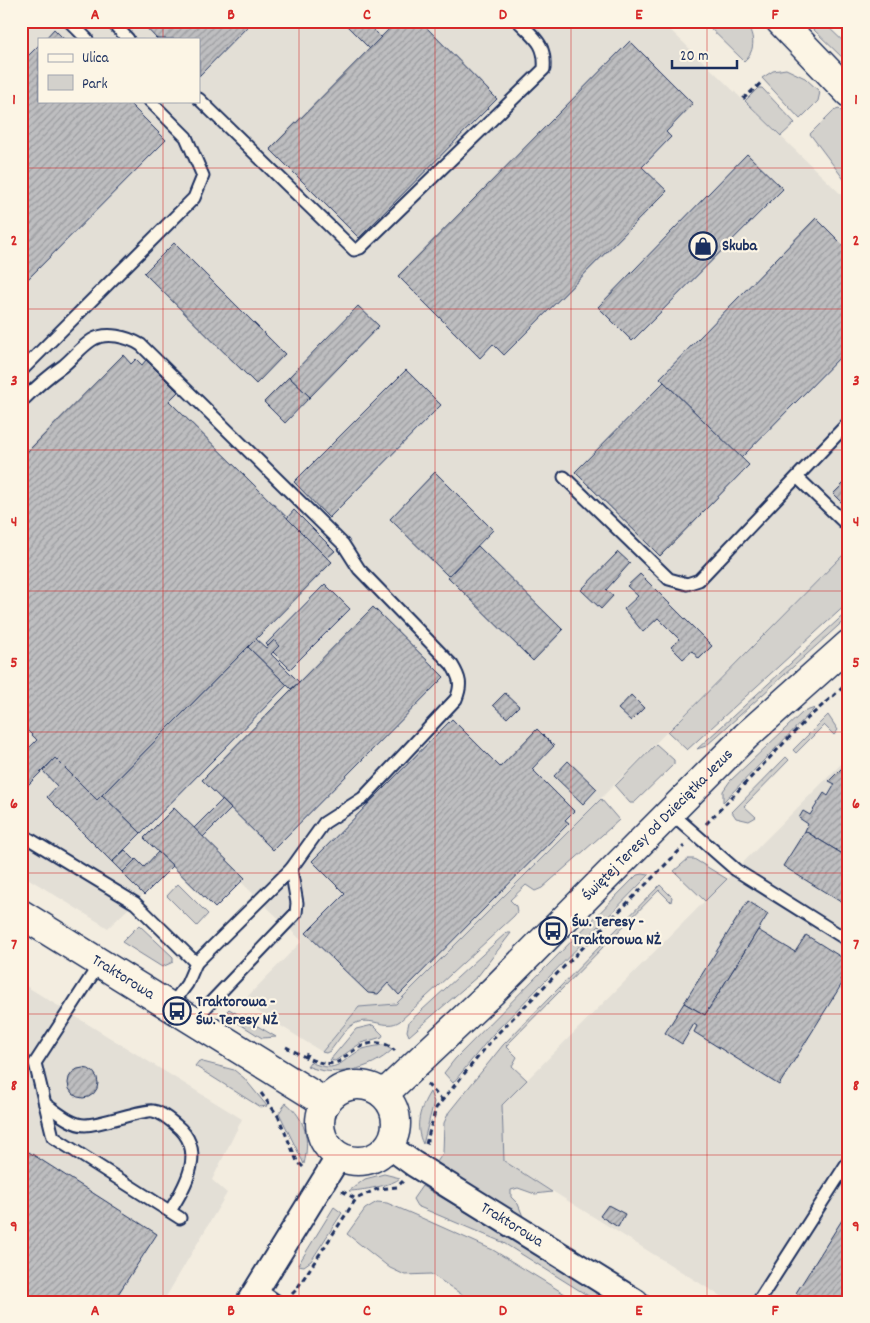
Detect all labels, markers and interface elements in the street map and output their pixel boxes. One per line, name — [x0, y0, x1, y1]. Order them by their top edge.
text: A — [91, 4, 100, 27]
text: B — [227, 4, 235, 27]
text: C — [363, 4, 371, 27]
text: D — [499, 4, 508, 27]
text: E — [635, 4, 643, 27]
text: F — [771, 4, 779, 27]
legend — [38, 38, 200, 102]
scale bar — [672, 38, 738, 70]
text: 20 m — [680, 46, 708, 68]
text: Ulica — [82, 48, 110, 70]
text: Park — [82, 74, 108, 96]
text: 1 — [12, 89, 16, 112]
text: 1 — [854, 89, 858, 112]
text: 2 — [11, 230, 18, 253]
text: 2 — [853, 230, 860, 253]
shop icon: Skuba — [688, 231, 718, 261]
place label: Skuba — [722, 235, 758, 258]
text: 3 — [10, 370, 18, 393]
text: 3 — [852, 370, 860, 393]
text: 4 — [11, 511, 17, 534]
text: 4 — [853, 511, 859, 534]
text: 5 — [10, 652, 18, 675]
text: 5 — [852, 652, 860, 675]
street label: Świętej Teresy od Dzieciątka Jezus — [577, 743, 739, 906]
text: 6 — [10, 793, 18, 816]
text: 6 — [852, 793, 860, 816]
place label: Św. Teresy - Traktorowa NŻ — [572, 911, 662, 952]
bus stop icon: Św. Teresy - Traktorowa NŻ — [538, 916, 568, 946]
text: 7 — [11, 934, 17, 957]
text: 7 — [853, 934, 859, 957]
street label: Traktorowa — [87, 949, 159, 1006]
place label: Traktorowa - Św. Teresy NŻ — [196, 991, 278, 1032]
bus stop icon: Traktorowa - Św. Teresy NŻ — [162, 996, 192, 1026]
text: 8 — [11, 1075, 18, 1098]
text: 8 — [853, 1075, 860, 1098]
street label: Traktorowa — [476, 1196, 548, 1253]
text: 9 — [10, 1216, 18, 1239]
text: 9 — [852, 1216, 860, 1239]
text: A — [91, 1300, 100, 1323]
text: B — [227, 1300, 235, 1323]
text: C — [363, 1300, 371, 1323]
text: D — [499, 1300, 508, 1323]
text: E — [635, 1300, 643, 1323]
text: F — [771, 1300, 779, 1323]

